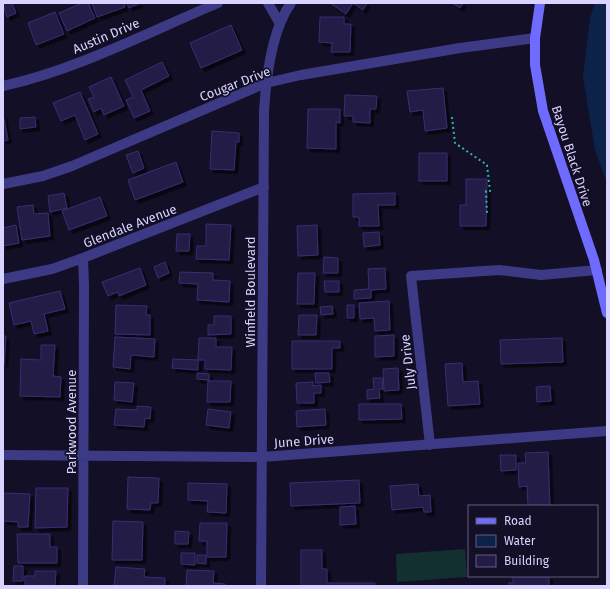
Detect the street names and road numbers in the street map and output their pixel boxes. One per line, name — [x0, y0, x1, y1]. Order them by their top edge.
street label: Austin Drive — [70, 15, 142, 57]
street label: Cougar Drive — [197, 64, 273, 104]
street label: Bayou Black Drive — [549, 104, 595, 208]
street label: Glendale Avenue — [81, 201, 179, 251]
street label: Winfield Boulevard — [243, 236, 258, 348]
street label: July Drive — [397, 334, 419, 390]
street label: Parkwood Avenue — [64, 370, 79, 474]
street label: June Drive — [273, 431, 335, 451]

